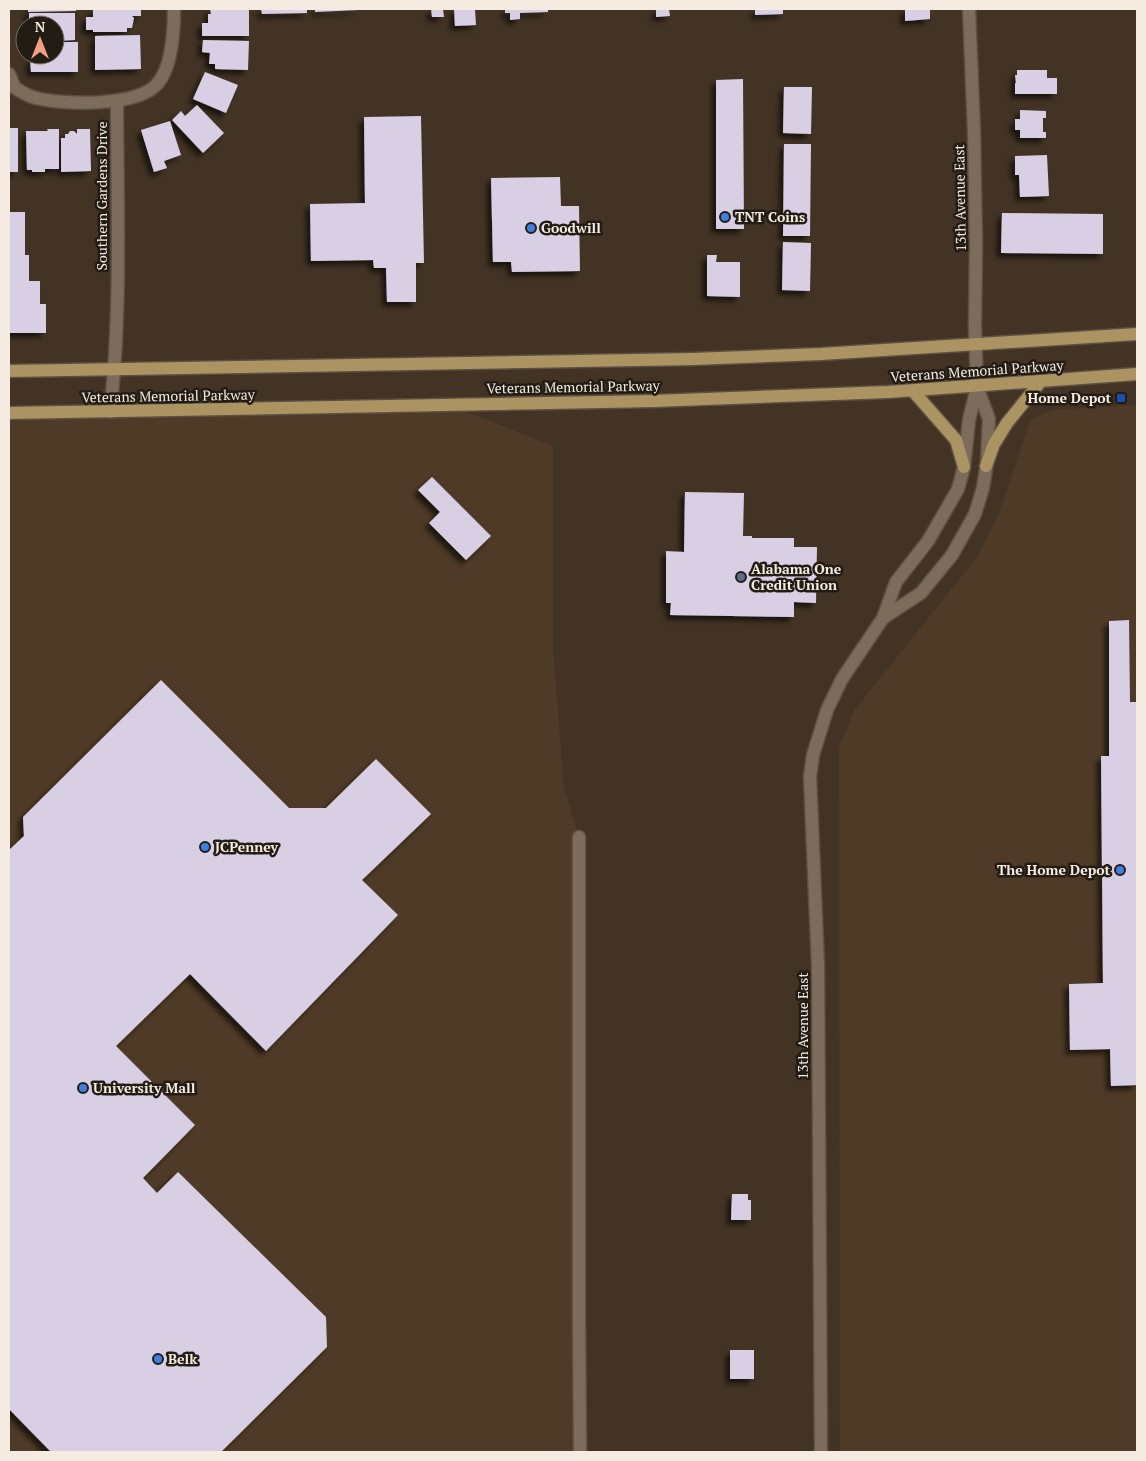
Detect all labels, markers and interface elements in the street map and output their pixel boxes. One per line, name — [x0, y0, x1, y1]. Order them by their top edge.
north arrow — [15, 15, 65, 65]
text: N — [35, 17, 46, 36]
street label: Southern Gardens Drive — [92, 122, 111, 270]
street label: 13th Avenue East — [949, 143, 970, 252]
place label: TNT Coins — [735, 207, 805, 226]
marker: TNT Coins — [719, 211, 731, 223]
place label: Goodwill — [541, 218, 601, 237]
marker: Goodwill — [525, 222, 537, 234]
street label: Veterans Memorial Parkway — [890, 355, 1065, 386]
street label: Veterans Memorial Parkway — [486, 375, 661, 398]
street label: Veterans Memorial Parkway — [81, 384, 256, 407]
place label: Home Depot — [1028, 388, 1111, 407]
marker: Home Depot — [1115, 392, 1127, 404]
place label: Alabama One Credit Union — [751, 559, 842, 594]
marker: Alabama One Credit Union — [735, 571, 747, 583]
place label: JCPenney — [215, 837, 279, 856]
marker: JCPenney — [199, 841, 211, 853]
place label: The Home Depot — [997, 860, 1110, 879]
marker: The Home Depot — [1114, 864, 1126, 876]
street label: 13th Avenue East — [793, 972, 812, 1080]
place label: University Mall — [93, 1078, 196, 1097]
marker: University Mall — [77, 1082, 89, 1094]
place label: Belk — [168, 1349, 198, 1368]
marker: Belk — [152, 1353, 164, 1365]

